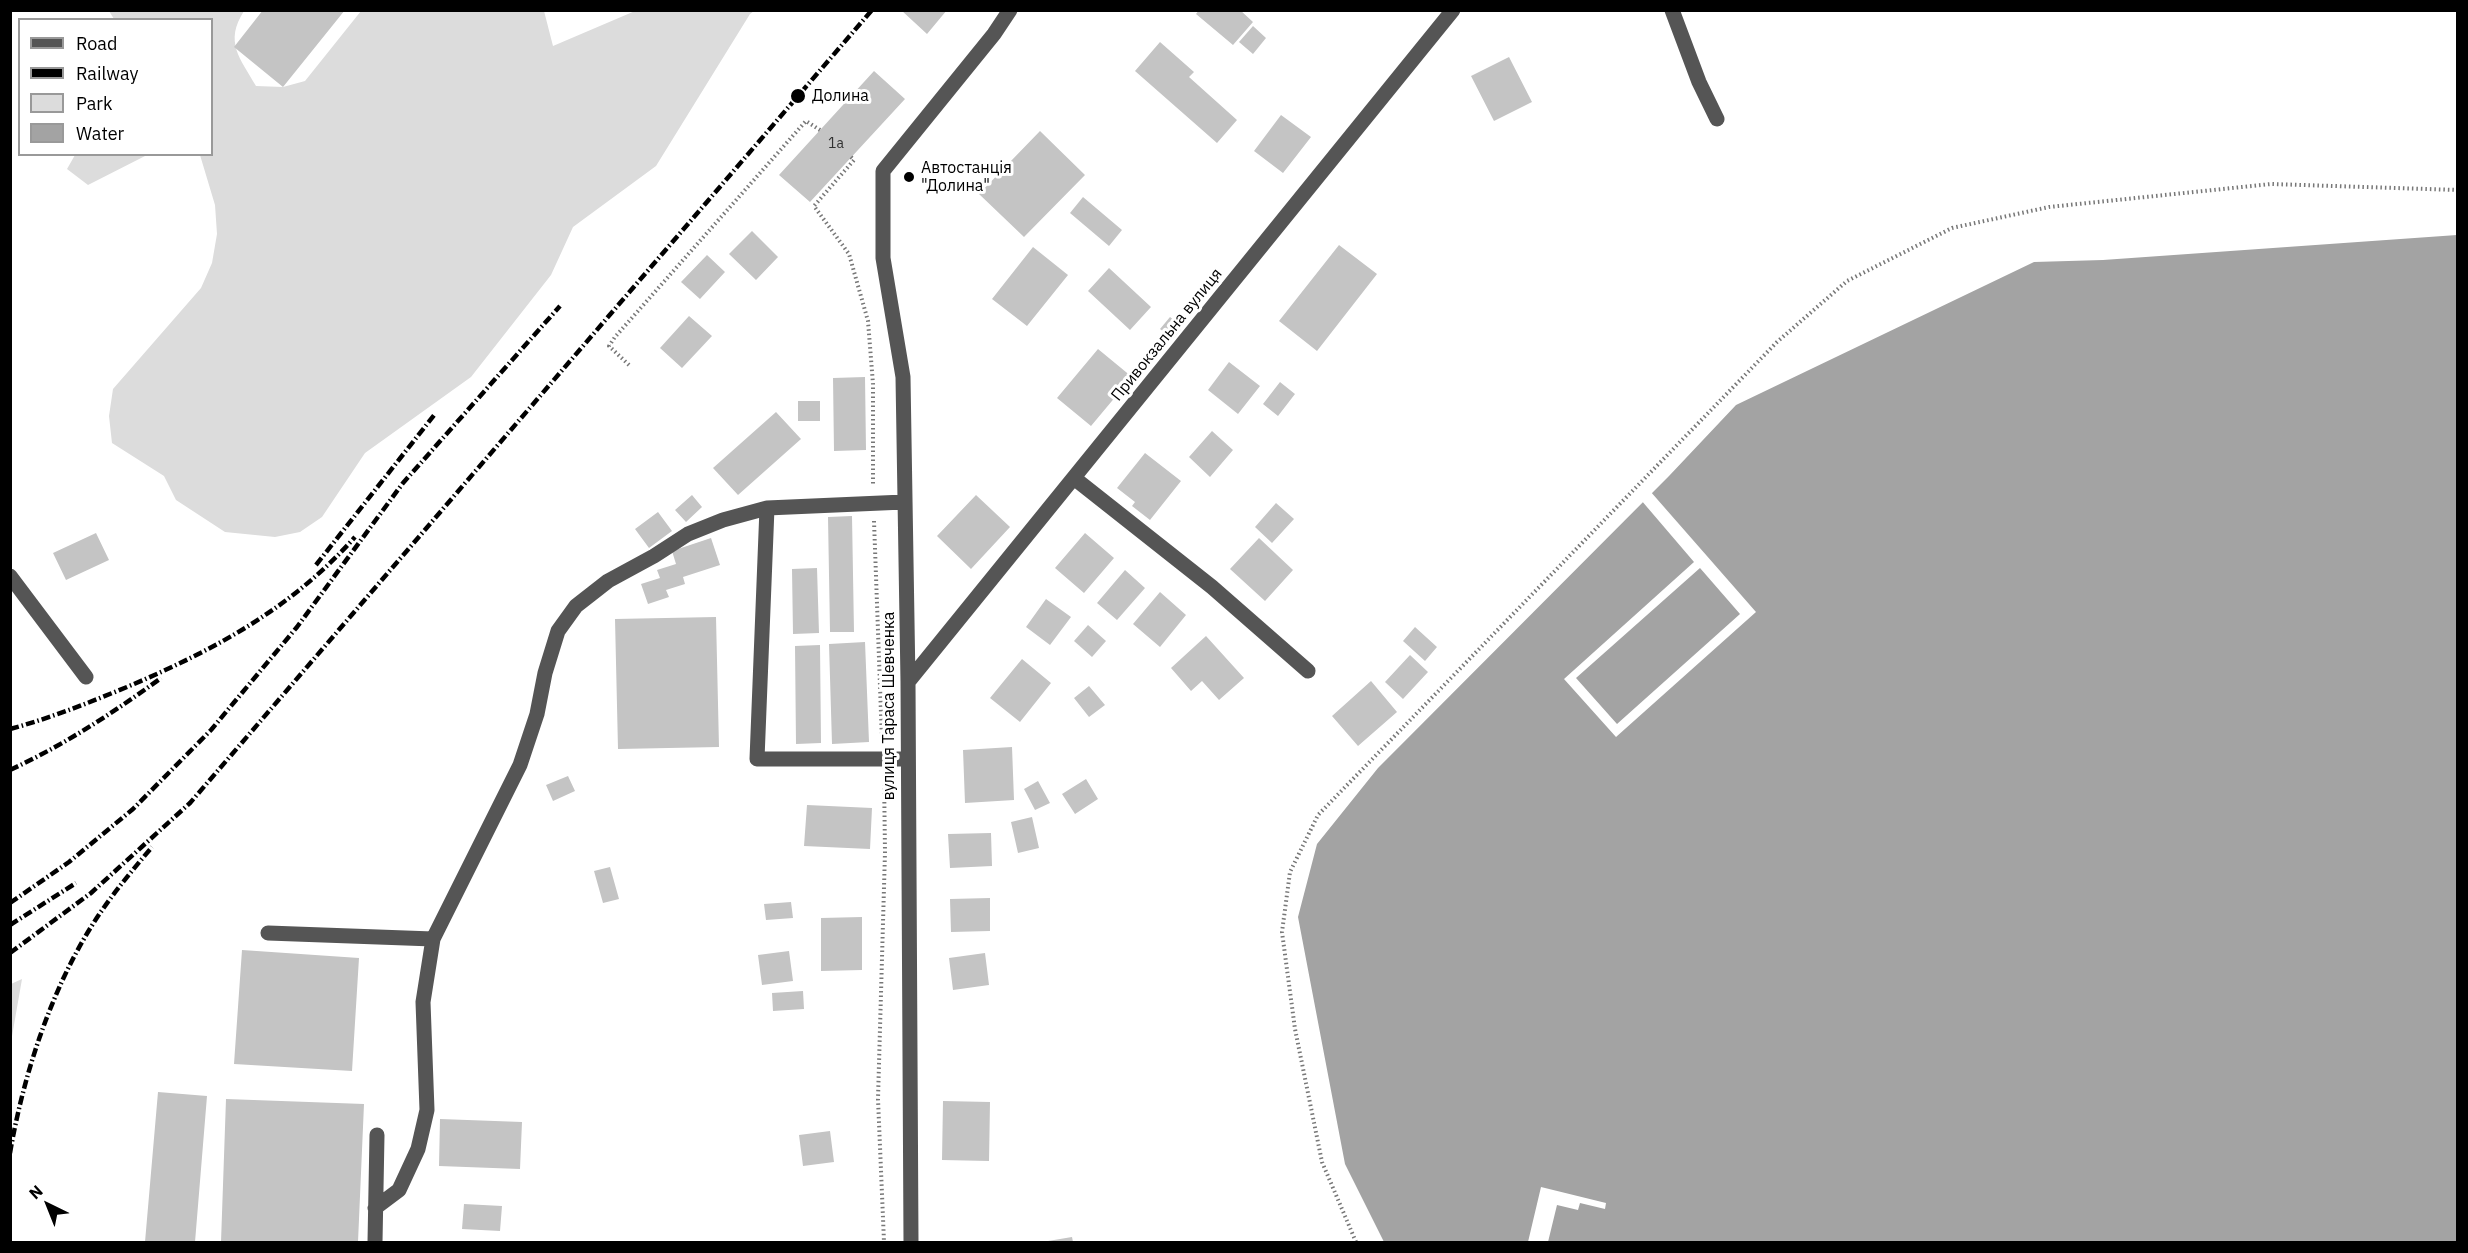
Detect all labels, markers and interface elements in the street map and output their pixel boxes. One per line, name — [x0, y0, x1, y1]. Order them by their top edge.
legend — [18, 18, 213, 156]
text: Road — [76, 32, 117, 55]
text: Railway — [76, 62, 138, 85]
place label: Долина — [812, 86, 869, 106]
marker: Долина — [789, 87, 807, 105]
text: Park — [76, 92, 112, 115]
text: Water — [76, 122, 124, 145]
house number: 1а — [828, 136, 844, 152]
place label: Автостанція "Долина" — [921, 158, 1012, 196]
marker: Автостанція "Долина" — [902, 170, 916, 184]
street label: Привокзальна вулиця — [1108, 265, 1226, 405]
street label: вулиця Тараса Шевченка — [879, 612, 899, 800]
north arrow — [18, 1175, 78, 1235]
text: N — [25, 1181, 47, 1203]

